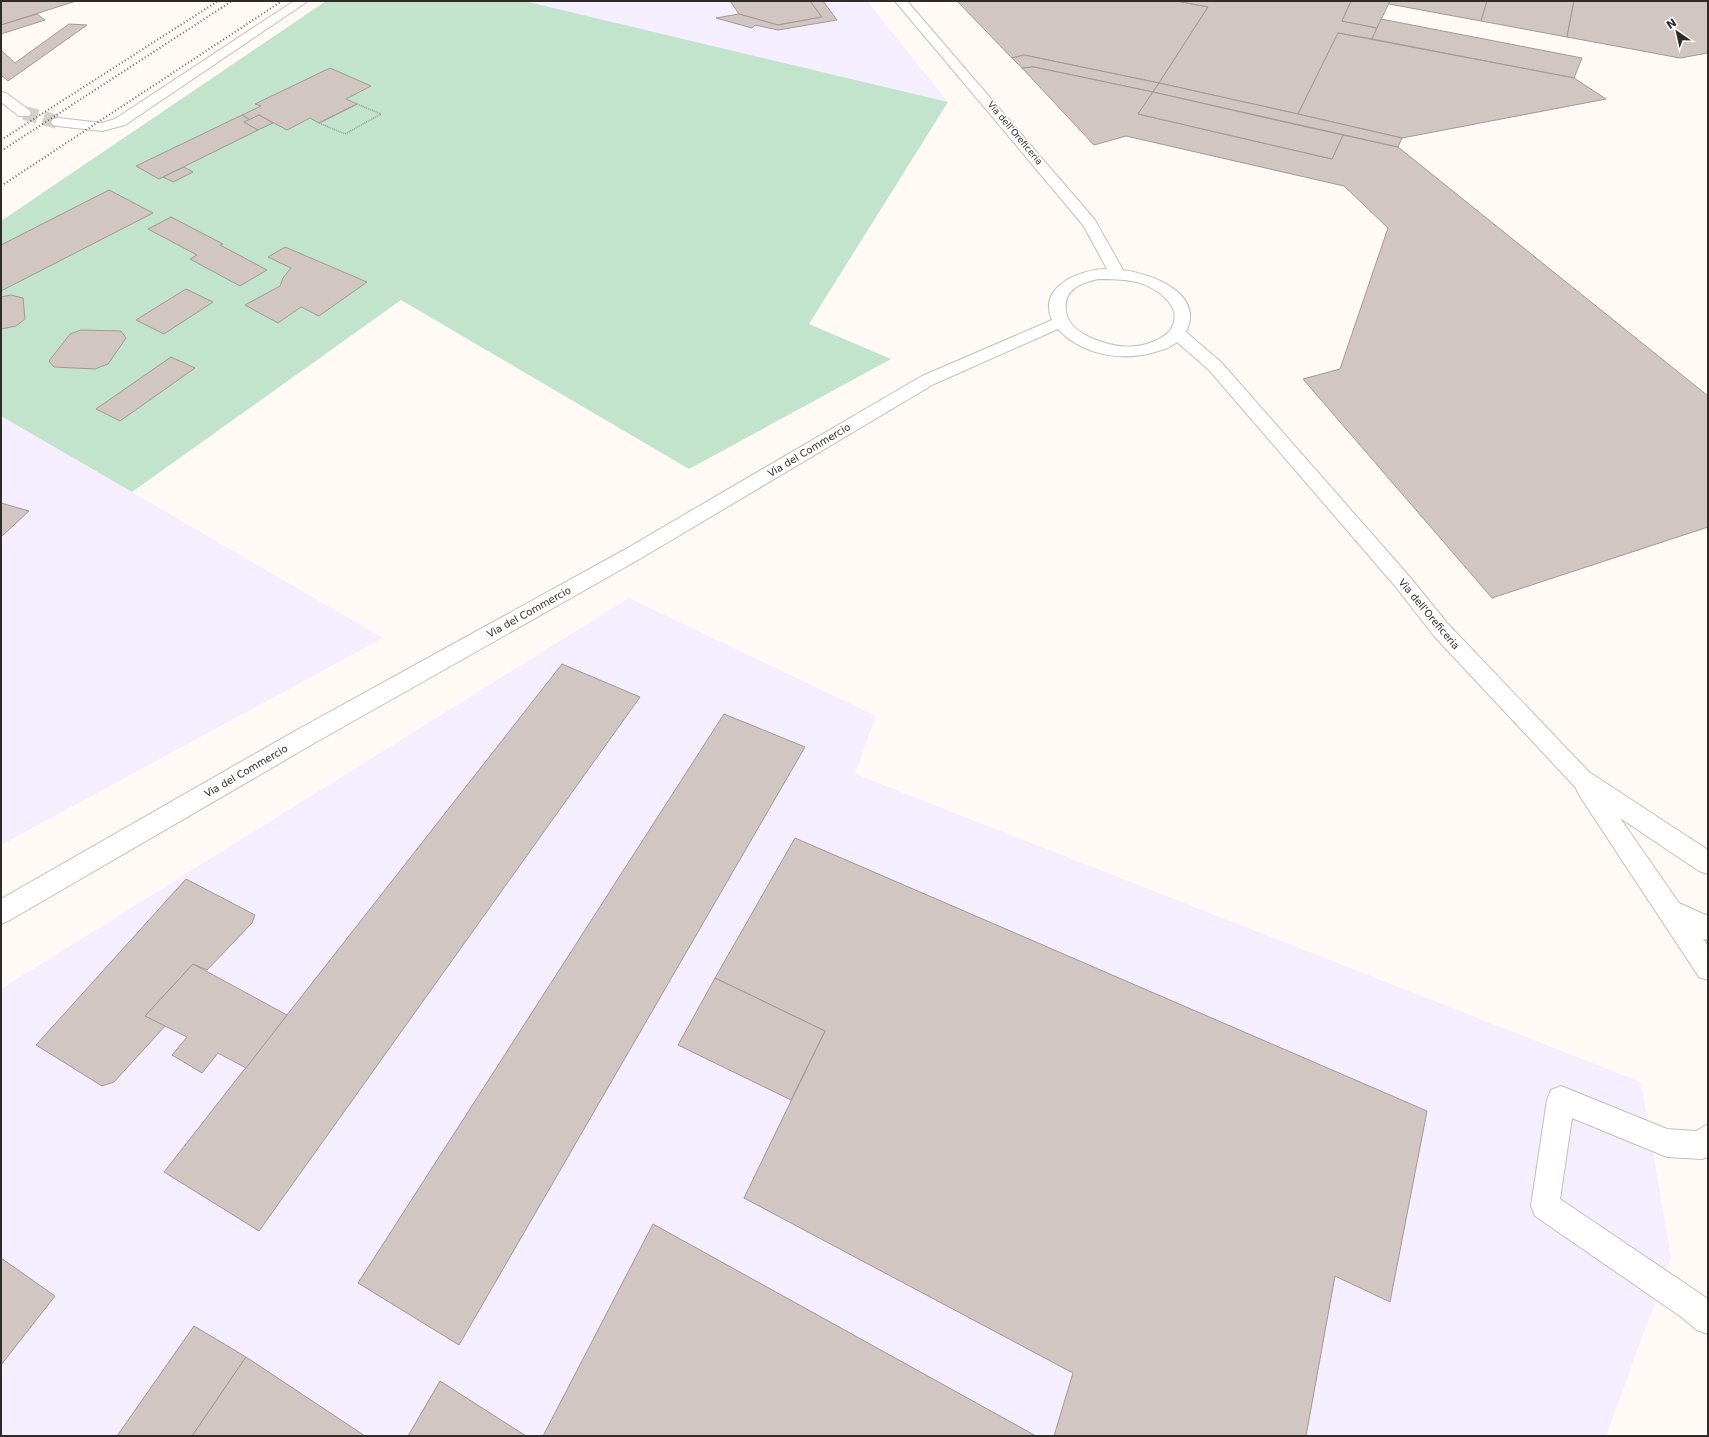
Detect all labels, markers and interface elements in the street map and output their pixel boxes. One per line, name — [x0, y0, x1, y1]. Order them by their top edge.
north arrow — [1657, 12, 1697, 52]
text: N — [1664, 16, 1679, 32]
street label: Via dell'Oreficeria — [986, 99, 1044, 167]
street label: Via del Commercio — [766, 421, 852, 479]
street label: Via dell'Oreficeria — [1396, 577, 1462, 651]
street label: Via del Commercio — [485, 584, 573, 640]
street label: Via del Commercio — [202, 743, 290, 799]

